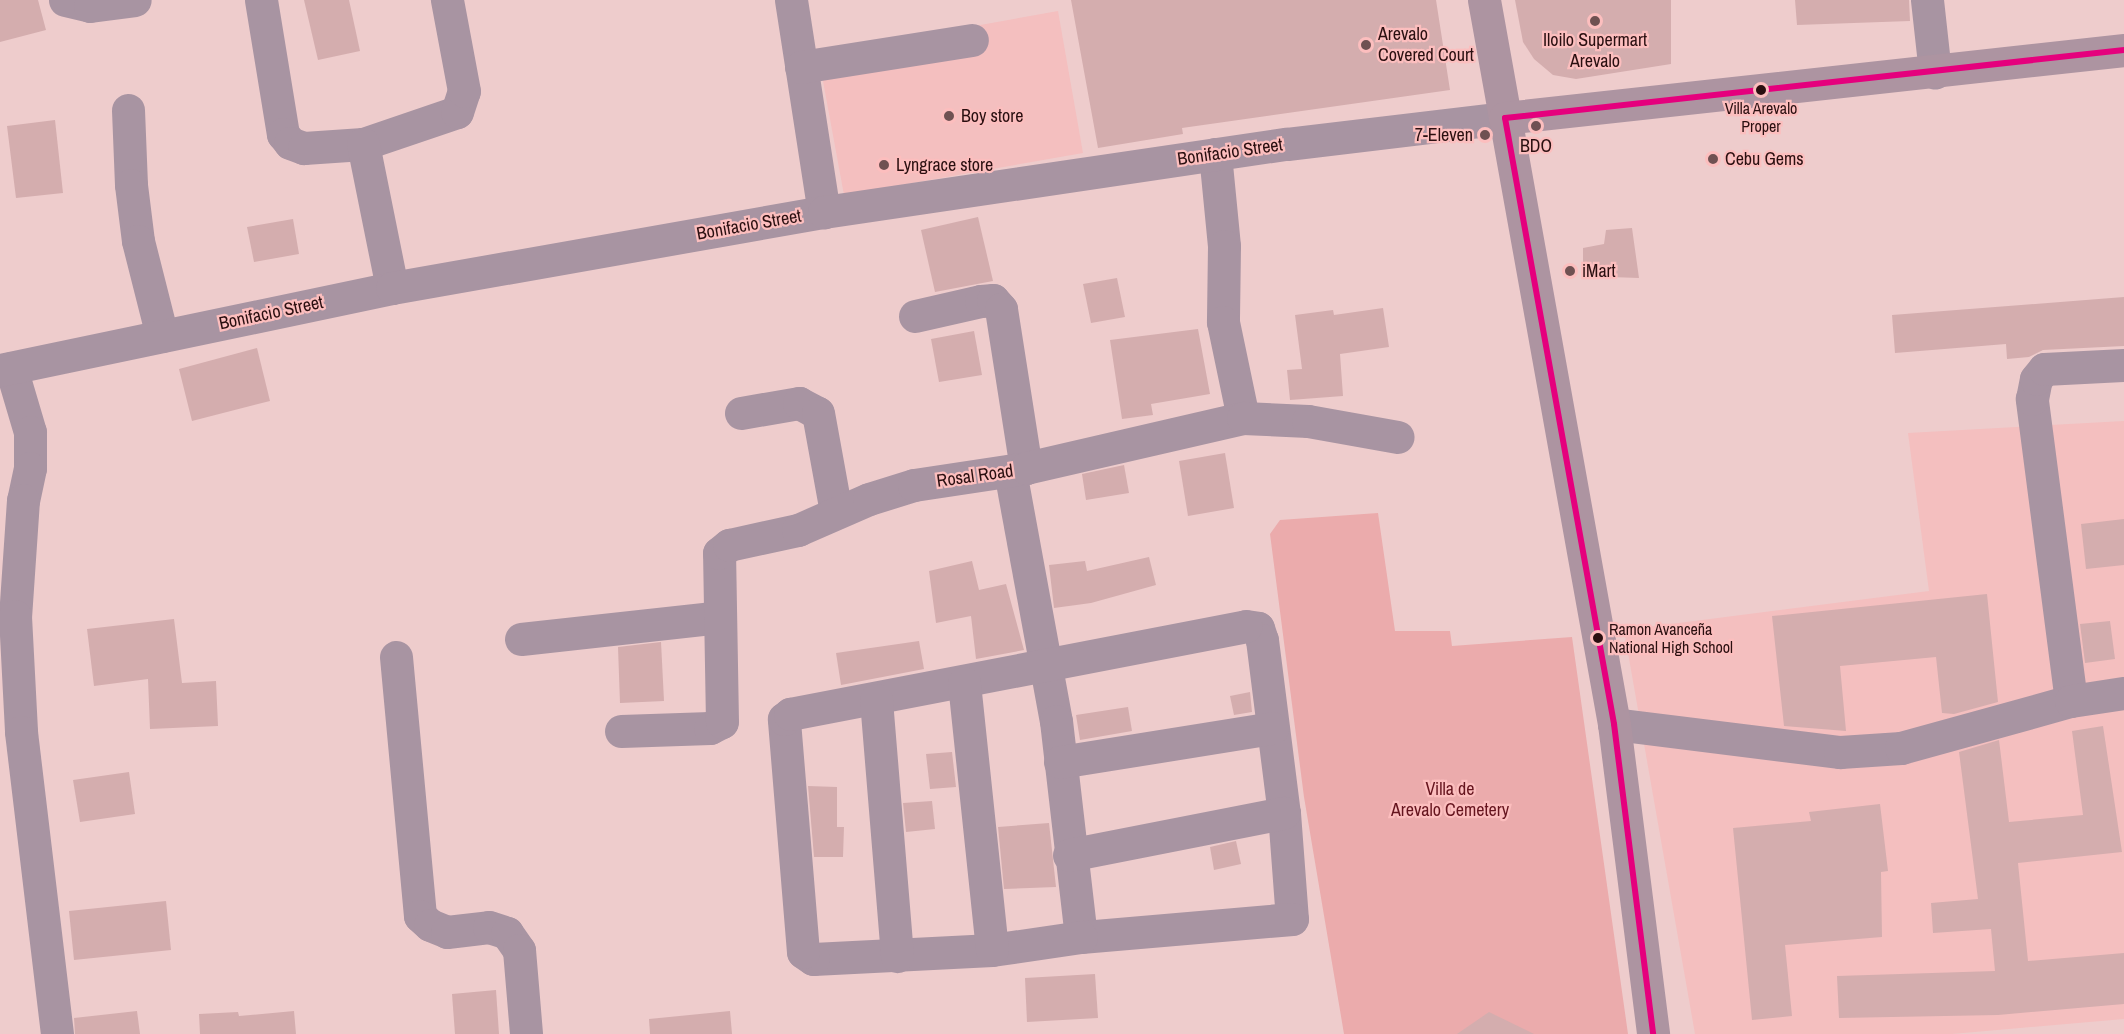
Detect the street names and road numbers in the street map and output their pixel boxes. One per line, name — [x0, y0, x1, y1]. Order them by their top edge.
street label: Bonifacio Street — [1176, 134, 1284, 170]
street label: Bonifacio Street — [695, 205, 803, 245]
street label: Bonifacio Street — [217, 291, 325, 335]
street label: Rosal Road — [935, 460, 1015, 492]

